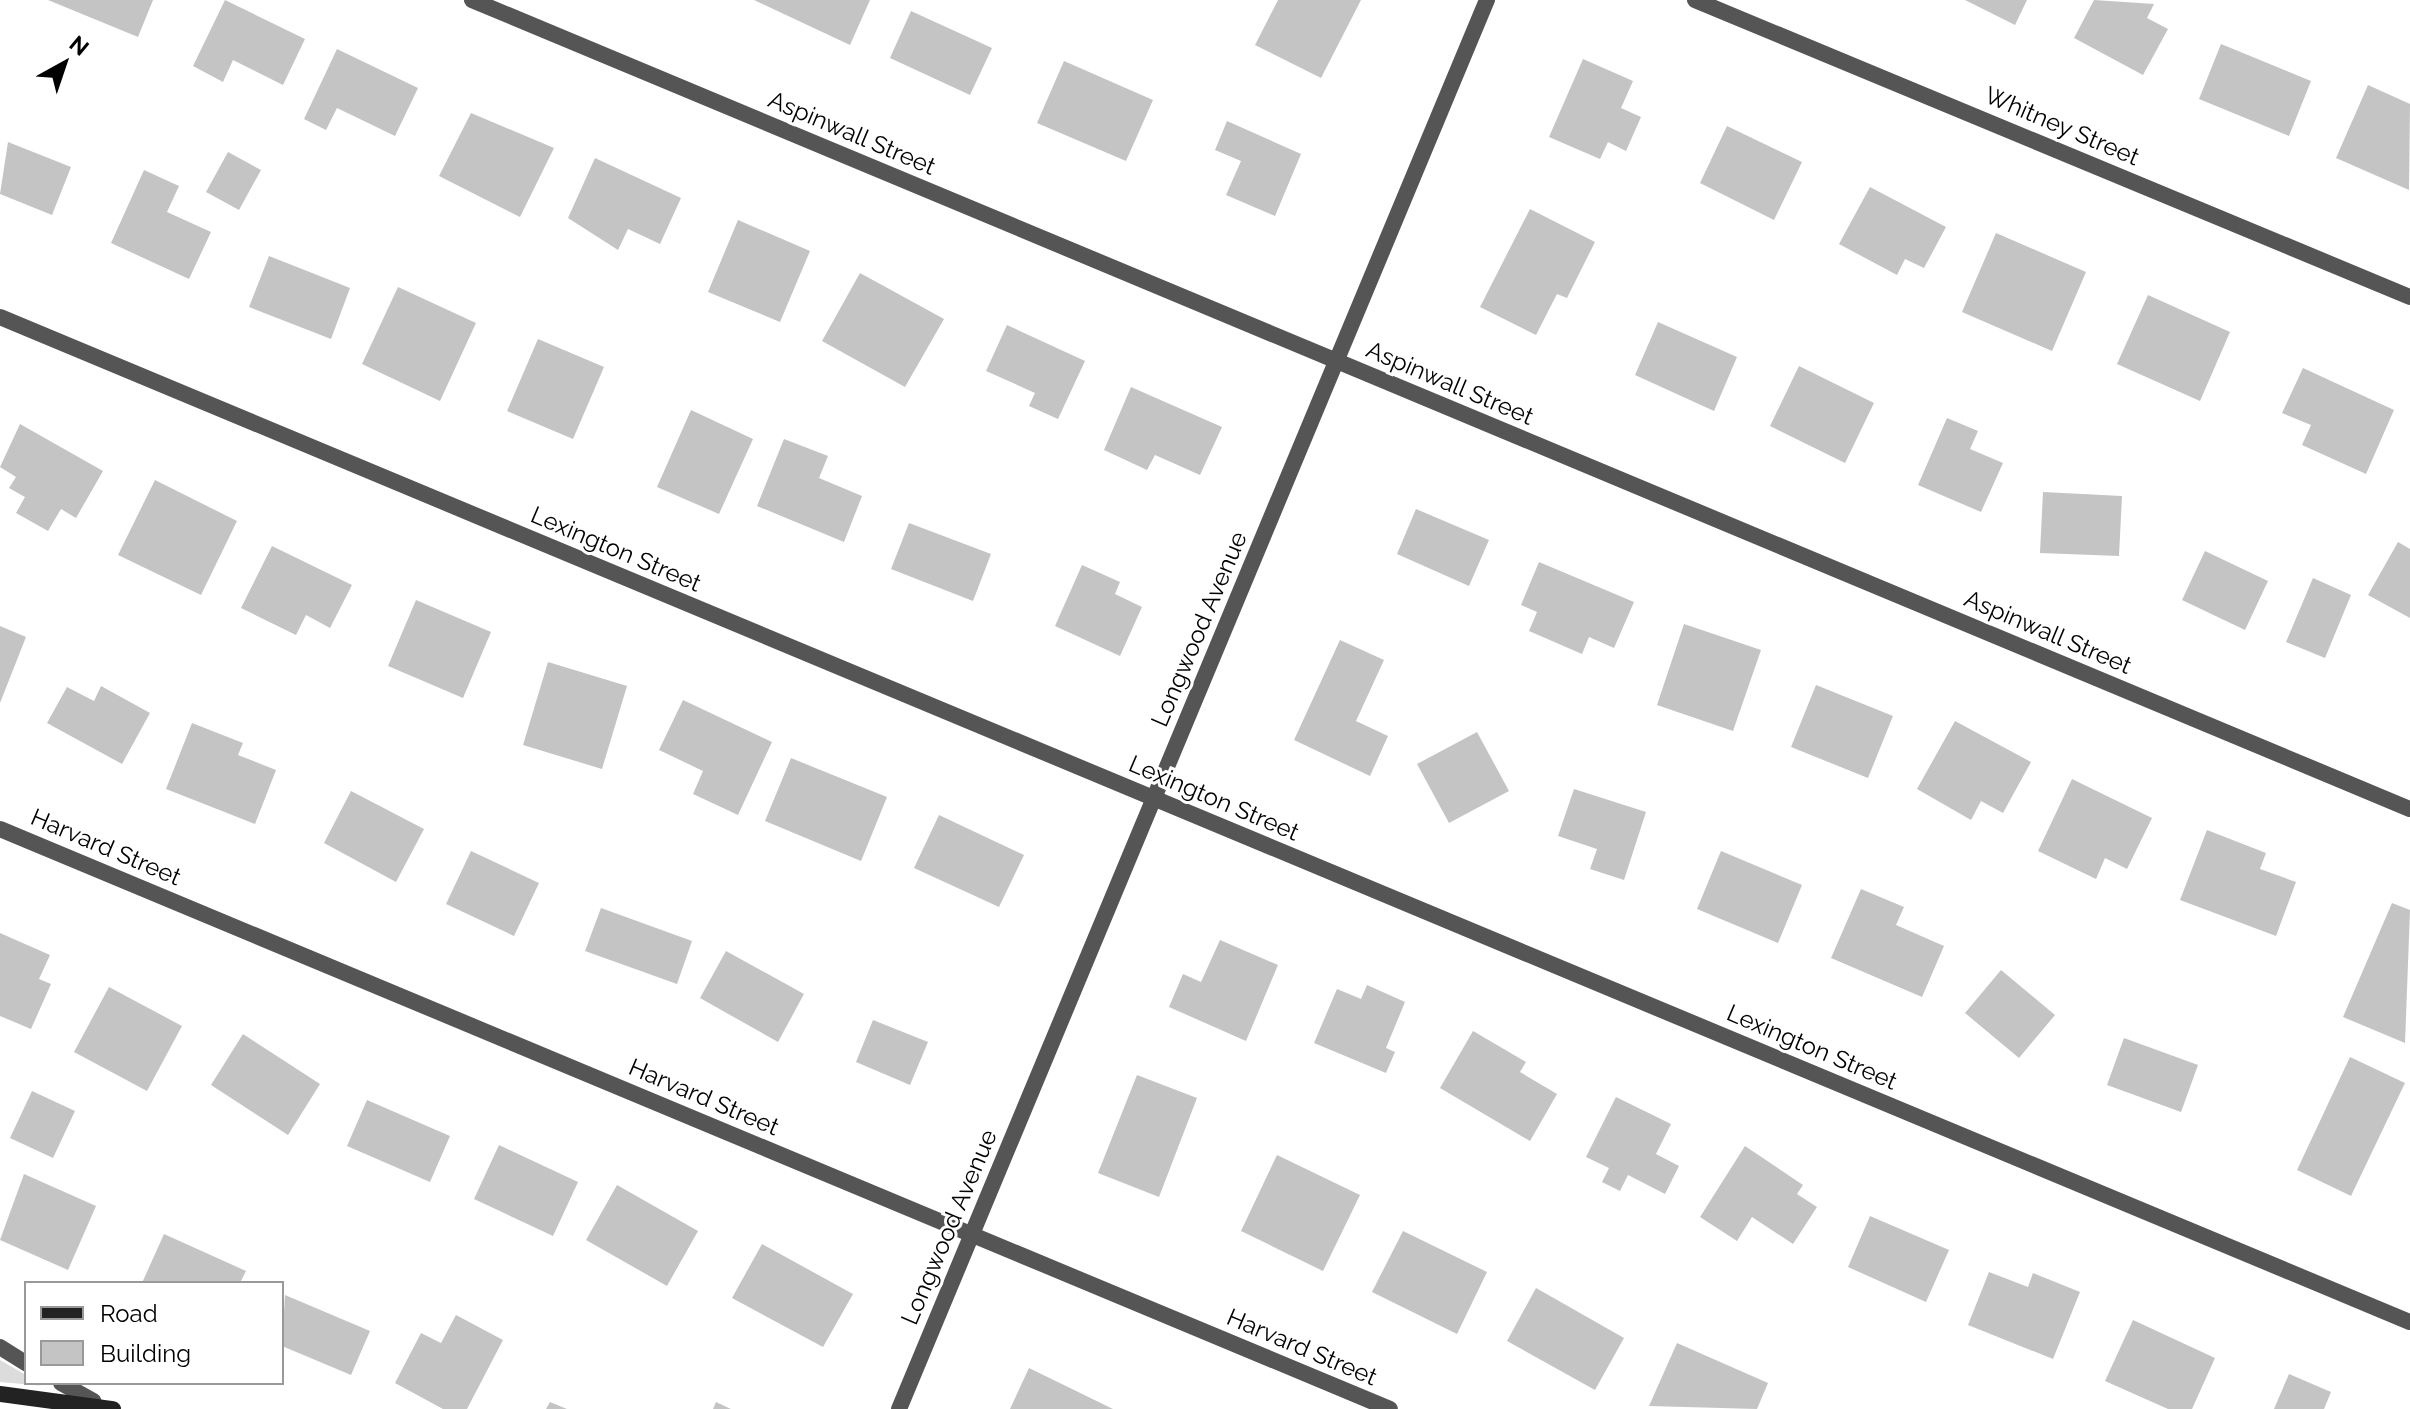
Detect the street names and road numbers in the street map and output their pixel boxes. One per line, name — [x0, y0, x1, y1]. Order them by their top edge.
street label: Whitney Street — [1980, 80, 2144, 172]
street label: Aspinwall Street — [764, 85, 940, 181]
street label: Aspinwall Street — [1362, 335, 1538, 431]
street label: Lexington Street — [526, 500, 706, 598]
street label: Longwood Avenue — [1145, 527, 1253, 731]
street label: Aspinwall Street — [1960, 584, 2136, 680]
street label: Lexington Street — [1124, 749, 1304, 847]
street label: Harvard Street — [27, 802, 185, 892]
street label: Lexington Street — [1722, 998, 1902, 1096]
street label: Harvard Street — [625, 1052, 783, 1142]
street label: Longwood Avenue — [895, 1125, 1003, 1329]
street label: Harvard Street — [1223, 1302, 1381, 1392]

